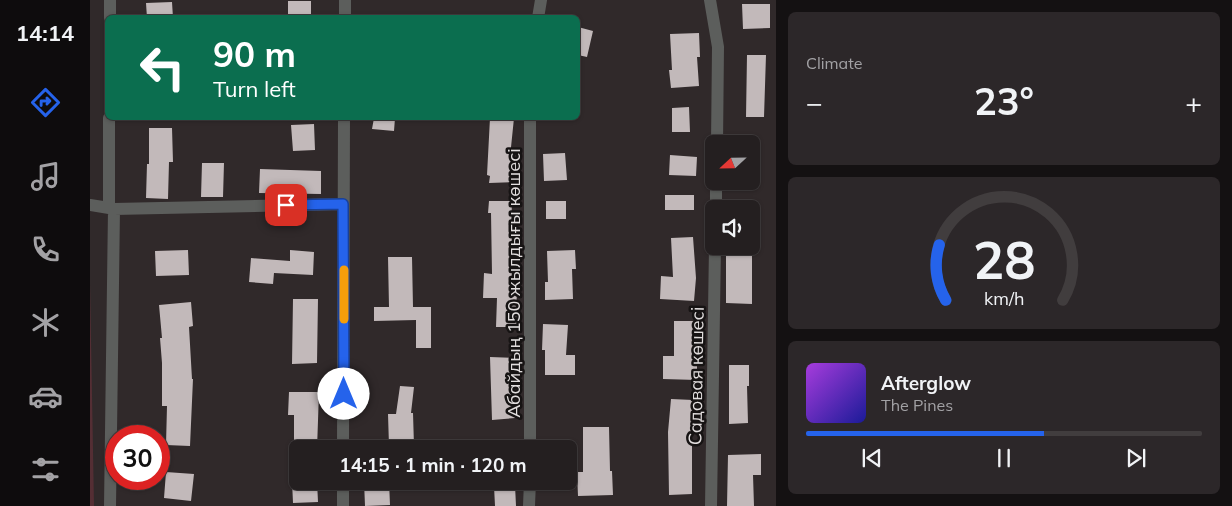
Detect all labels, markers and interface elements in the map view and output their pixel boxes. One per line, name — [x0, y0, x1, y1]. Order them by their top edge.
text: 14:14 — [16, 19, 74, 47]
text: 90 m — [213, 32, 296, 76]
icon: left — [130, 35, 195, 100]
text: Climate — [806, 53, 862, 73]
text: Turn left — [213, 75, 296, 103]
text: 23° — [974, 77, 1034, 125]
icon: directions — [28, 85, 63, 120]
text: − — [806, 85, 823, 120]
text: + — [1185, 85, 1202, 120]
north arrow — [705, 135, 760, 190]
map controls — [705, 135, 760, 255]
street label: Абайдың 150 жылдығы көшесі — [502, 148, 525, 418]
icon: music — [28, 159, 63, 194]
pin — [265, 184, 307, 226]
icon: arrive — [272, 191, 300, 219]
button: sound — [705, 200, 760, 255]
text: 28 — [973, 227, 1035, 292]
icon: phone — [28, 232, 63, 267]
text: km/h — [984, 287, 1024, 309]
icon: climate — [28, 305, 63, 340]
street label: Садовая көшесі — [683, 307, 709, 445]
position arrow — [317, 367, 369, 419]
text: Afterglow — [881, 371, 971, 395]
icon: car — [28, 379, 63, 414]
text: The Pines — [881, 395, 953, 415]
speed limit sign: 30 — [105, 425, 170, 490]
icon: previous — [858, 444, 886, 472]
icon: pause — [990, 444, 1018, 472]
icon: next — [1122, 444, 1150, 472]
icon: filters — [28, 452, 63, 487]
text: 14:15 · 1 min · 120 m — [339, 453, 527, 477]

